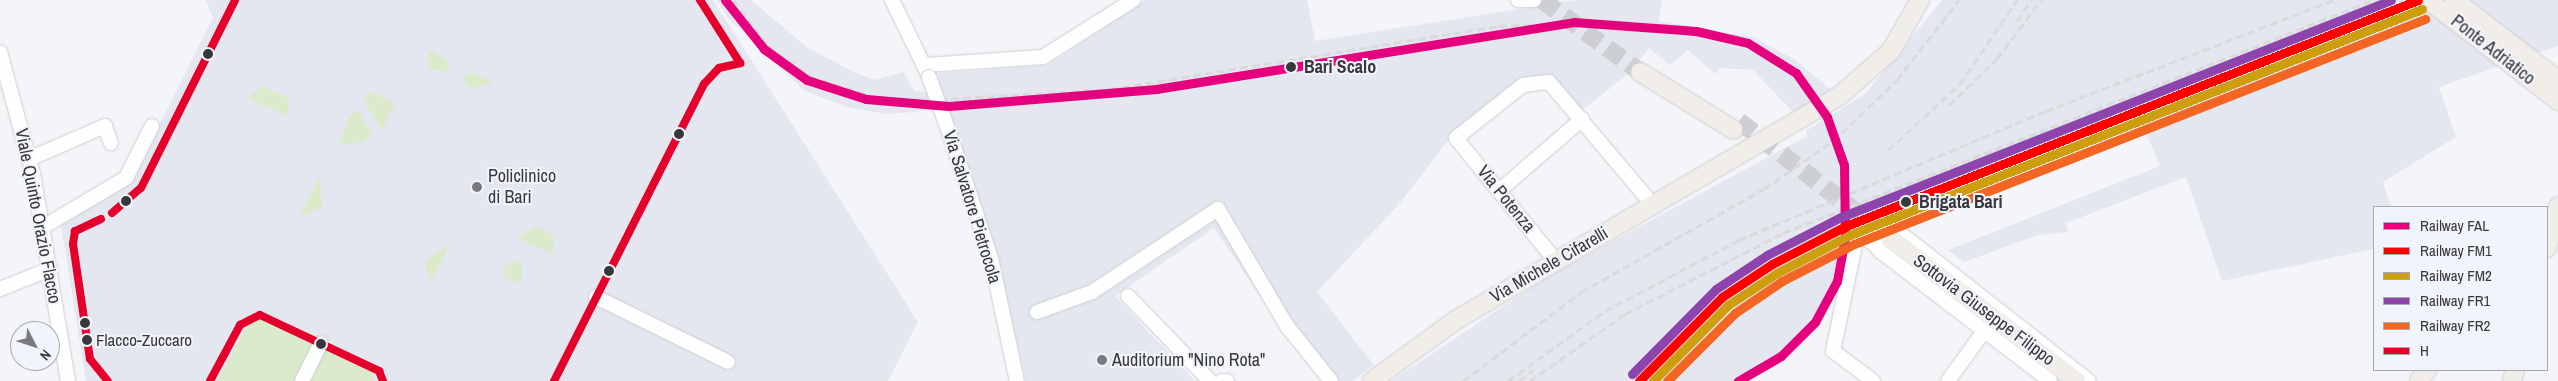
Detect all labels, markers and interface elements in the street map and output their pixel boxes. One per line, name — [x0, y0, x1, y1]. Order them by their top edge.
street label: Ponte Adriatico — [2446, 10, 2540, 90]
unlabelled marker — [203, 49, 213, 59]
place label: Bari Scalo — [1304, 56, 1376, 78]
marker: Bari Scalo — [1282, 58, 1300, 76]
street label: Viale Quinto Orazio Flacco — [10, 127, 66, 305]
street label: Via Salvatore Pietrocola — [938, 128, 1006, 286]
unlabelled marker — [674, 129, 684, 139]
street label: Via Potenza — [1472, 161, 1540, 237]
place label: Policlinico di Bari — [488, 166, 556, 208]
marker: Policlinico di Bari — [470, 180, 484, 194]
place label: Brigata Bari — [1919, 191, 2003, 213]
marker: Brigata Bari — [1897, 193, 1915, 211]
unlabelled marker — [121, 196, 131, 206]
legend — [2373, 206, 2548, 371]
text: Railway FAL — [2420, 215, 2489, 236]
street label: Via Michele Cifarelli — [1486, 222, 1612, 308]
text: Railway FM1 — [2420, 240, 2492, 261]
street label: Sottovia Giuseppe Filippo — [1909, 250, 2059, 370]
text: Railway FM2 — [2420, 265, 2492, 286]
unlabelled marker — [604, 266, 614, 276]
text: Railway FR1 — [2420, 290, 2490, 311]
text: Railway FR2 — [2420, 315, 2490, 336]
unlabelled marker — [80, 318, 90, 328]
north arrow — [10, 321, 60, 371]
place label: Flacco-Zuccaro — [96, 330, 192, 350]
marker: Flacco-Zuccaro — [82, 335, 92, 345]
unlabelled marker — [316, 339, 326, 349]
text: H — [2420, 340, 2429, 361]
text: N — [36, 346, 55, 364]
place label: Auditorium "Nino Rota" — [1112, 349, 1265, 371]
marker: Auditorium "Nino Rota" — [1096, 354, 1108, 366]

